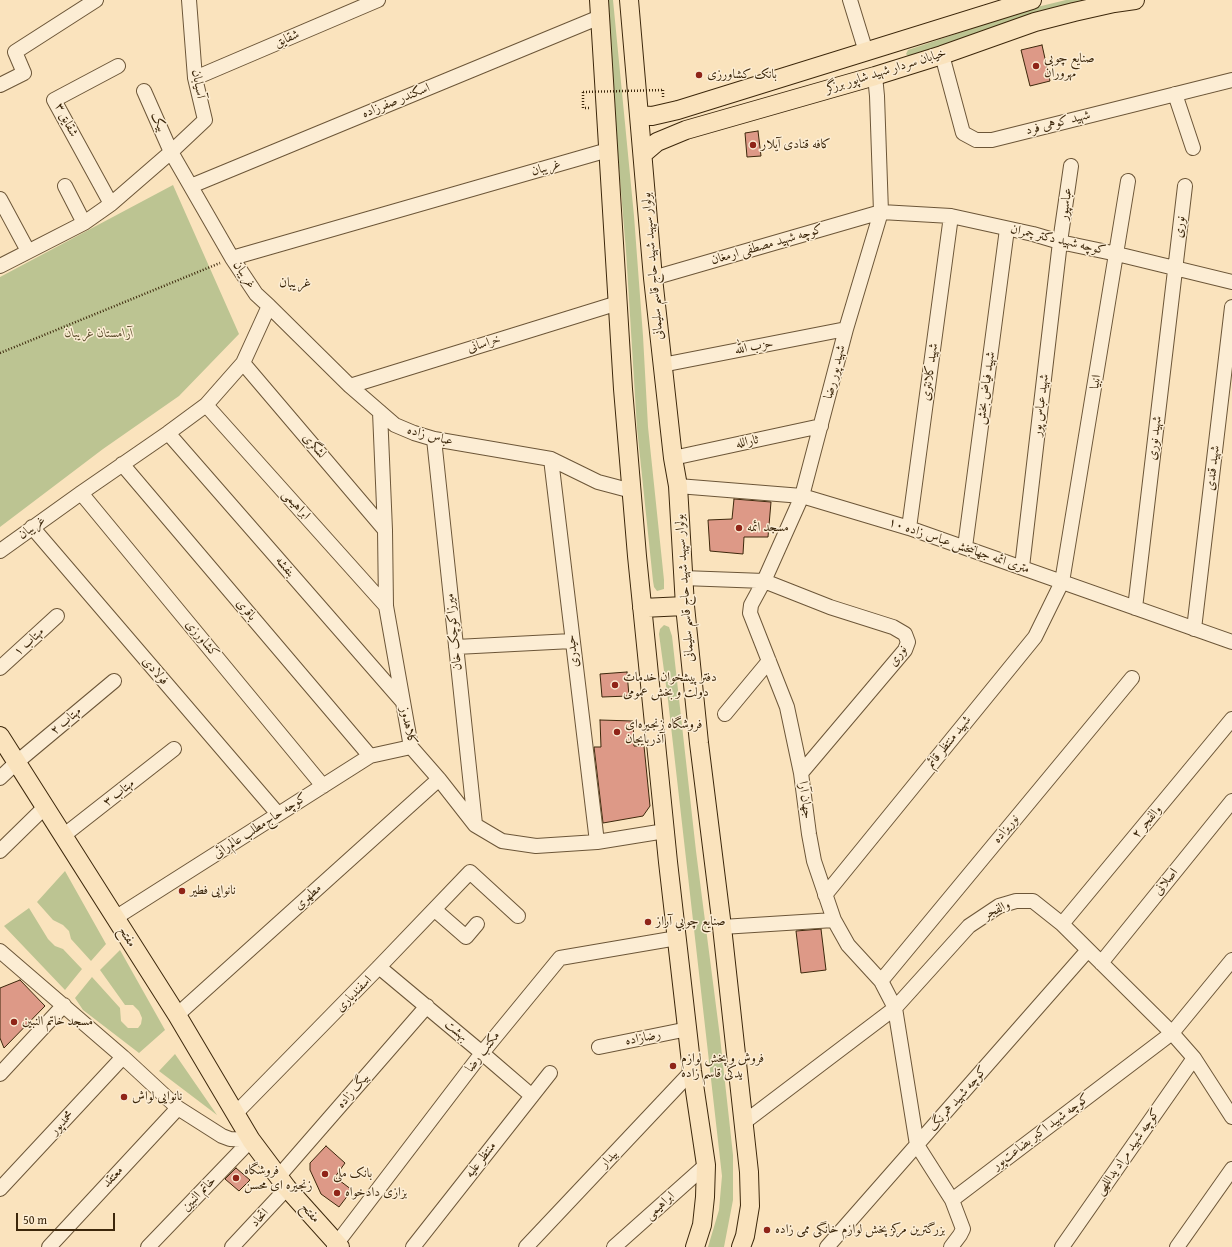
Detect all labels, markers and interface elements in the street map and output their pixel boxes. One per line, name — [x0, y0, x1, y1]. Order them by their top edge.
street label: شقایق — [272, 27, 302, 51]
street label: خیابان سردار شهید شاپور برزگر — [824, 45, 948, 97]
place label: صنایع چوبی مهروران — [1044, 51, 1095, 82]
marker: صنایع چوبی مهروران — [1031, 61, 1041, 71]
place label: بانک کشاورزی — [707, 67, 777, 83]
street label: آسیابان — [188, 68, 208, 100]
marker: بانک کشاورزی — [694, 70, 704, 80]
street label: اسکندر صفرزاده — [360, 80, 432, 122]
street label: شقایق ۳ — [51, 100, 81, 140]
street label: شهید کوهی فرد — [1024, 107, 1092, 139]
street label: بیک — [147, 110, 169, 134]
place label: کافه قنادی آیلار — [761, 137, 831, 153]
marker: کافه قنادی آیلار — [748, 140, 758, 150]
street label: غریبان — [529, 156, 563, 180]
street label: عباسپور — [1056, 187, 1076, 221]
street label: بولوار سپهبد شهید حاج قاسم سلیمانی — [639, 192, 667, 340]
street label: نوری — [1171, 215, 1189, 239]
street label: کوچه شهید دکتر چمران — [1009, 221, 1107, 259]
street label: کوچه شهید مصطفی ارمغان — [709, 222, 825, 268]
street label: غریبان — [229, 258, 259, 292]
district label: غریبان — [279, 275, 311, 291]
park label: آرامستان غریبان — [64, 326, 134, 342]
street label: خراسانی — [465, 332, 503, 356]
street label: حزب الله — [734, 336, 774, 358]
street label: شهید کلانتری — [918, 342, 942, 402]
street label: شهید پور رضا — [821, 344, 849, 400]
street label: شهید فیاض بخش — [973, 350, 999, 426]
street label: شهید عباس پور — [1029, 373, 1053, 437]
street label: انبیا — [1087, 374, 1105, 390]
street label: شهید نوری — [1145, 415, 1165, 461]
street label: عباس زاده — [405, 422, 455, 450]
street label: لشگری — [299, 430, 329, 462]
street label: ثارالله — [734, 432, 760, 452]
street label: شهید قندی — [1202, 444, 1224, 492]
street label: ابراهیمی — [279, 487, 313, 523]
street label: غریبان — [15, 513, 49, 543]
street label: بولوار سپهبد شهید حاج قاسم سلیمانی — [672, 514, 698, 662]
street label: ۱۰ متری ائمه جهانبخش عباس زاده — [886, 514, 1032, 578]
place label: مسجد ائمه — [747, 520, 789, 536]
marker: مسجد ائمه — [734, 523, 744, 533]
street label: بنفشه — [272, 553, 298, 581]
street label: میرزاکوچک خان — [442, 593, 466, 671]
street label: باقری — [232, 596, 260, 624]
street label: کشاورزی — [182, 617, 222, 661]
street label: مهتاب ۱ — [11, 624, 47, 660]
street label: حیدری — [563, 634, 583, 668]
street label: نوری — [885, 642, 911, 670]
street label: فولادی — [138, 654, 172, 688]
place label: دفتر پیشخوان خدمات دولت و بخش عمومی — [623, 670, 717, 701]
marker: دفتر پیشخوان خدمات دولت و بخش عمومی — [610, 680, 620, 690]
street label: مهتاب ۲ — [47, 704, 85, 738]
street label: کلاهدوز — [396, 705, 420, 747]
street label: شهید منتظر قائم — [923, 713, 975, 771]
place label: فروشگاه زنجیره‌ای آذربایجان — [625, 717, 702, 748]
marker: فروشگاه زنجیره‌ای آذربایجان — [612, 727, 622, 737]
street label: مهتاب ۳ — [100, 776, 138, 810]
street label: جهان آرا — [795, 780, 815, 820]
street label: کوچه حاج‌مطلب عالم‌رائی — [210, 790, 310, 862]
street label: والفجر ۲ — [1129, 802, 1165, 842]
street label: نوریزاده — [989, 811, 1023, 847]
street label: اصلانی — [1150, 865, 1182, 899]
street label: مطهری — [291, 881, 325, 913]
place label: نانوایی فطیر — [190, 883, 236, 899]
marker: نانوایی فطیر — [177, 886, 187, 896]
street label: والفجر — [981, 897, 1013, 923]
place label: صنايع چوبي آراز — [656, 914, 725, 930]
marker: صنايع چوبي آراز — [643, 917, 653, 927]
street label: مفتح — [115, 924, 139, 950]
street label: اسفندیاری — [333, 973, 375, 1015]
place label: مسجد خاتم النبین — [22, 1014, 93, 1030]
marker: مسجد خاتم النبین — [9, 1017, 19, 1027]
street label: بهشت — [441, 1017, 471, 1045]
street label: رضازاده — [624, 1027, 662, 1049]
street label: مکتب رضا — [462, 1029, 504, 1075]
place label: فروش و پخش لوازم یدکی قاسم زاده — [681, 1051, 764, 1082]
marker: فروش و پخش لوازم یدکی قاسم زاده — [668, 1061, 678, 1071]
street label: کوچه شهید همرنگ — [925, 1063, 991, 1135]
street label: بیگ زاده — [333, 1070, 373, 1112]
place label: نانوایی لواش — [132, 1089, 182, 1105]
street label: کوچه شهید اکبر بضاعت‌پور — [989, 1090, 1093, 1174]
marker: نانوایی لواش — [119, 1092, 129, 1102]
street label: کوچه شهید مراد یداللهی — [1092, 1106, 1164, 1198]
street label: محمدپور — [47, 1108, 77, 1138]
street label: منتظر علیه — [462, 1139, 500, 1181]
street label: بیدار — [597, 1147, 621, 1171]
street label: معتقد — [99, 1163, 127, 1191]
place label: فروشگاه زنجیره ای محسن — [244, 1163, 312, 1194]
place label: بانک ملی — [333, 1166, 372, 1182]
marker: بانک ملی — [320, 1169, 330, 1179]
street label: خاتم النبین — [179, 1173, 219, 1215]
marker: فروشگاه زنجیره ای محسن — [231, 1173, 241, 1183]
place label: بزازی دادخواه — [345, 1185, 407, 1201]
marker: بزازی دادخواه — [332, 1188, 342, 1198]
street label: ابراهیمی — [642, 1189, 678, 1223]
street label: مفتح — [297, 1200, 323, 1226]
scale bar — [18, 1205, 117, 1231]
street label: اتحاد — [247, 1205, 273, 1231]
text: 50 m — [23, 1211, 47, 1228]
place label: بزرگترین مرکز پخش لوازم خانگی ممی زاده — [775, 1222, 945, 1238]
marker: بزرگترین مرکز پخش لوازم خانگی ممی زاده — [762, 1225, 772, 1235]

